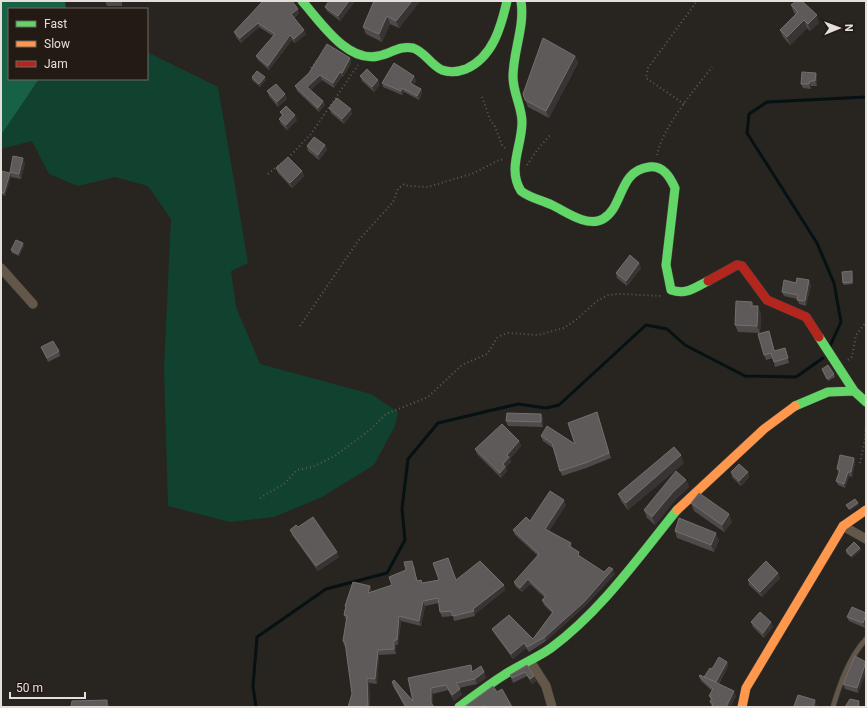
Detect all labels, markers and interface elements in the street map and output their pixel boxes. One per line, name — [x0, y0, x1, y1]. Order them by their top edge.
legend — [8, 8, 148, 80]
north arrow — [819, 8, 859, 48]
text: Fast — [44, 17, 67, 31]
text: N — [842, 24, 855, 32]
text: Slow — [44, 37, 70, 51]
text: Jam — [44, 57, 68, 71]
scale bar — [10, 674, 85, 700]
text: 50 m — [16, 681, 43, 695]

